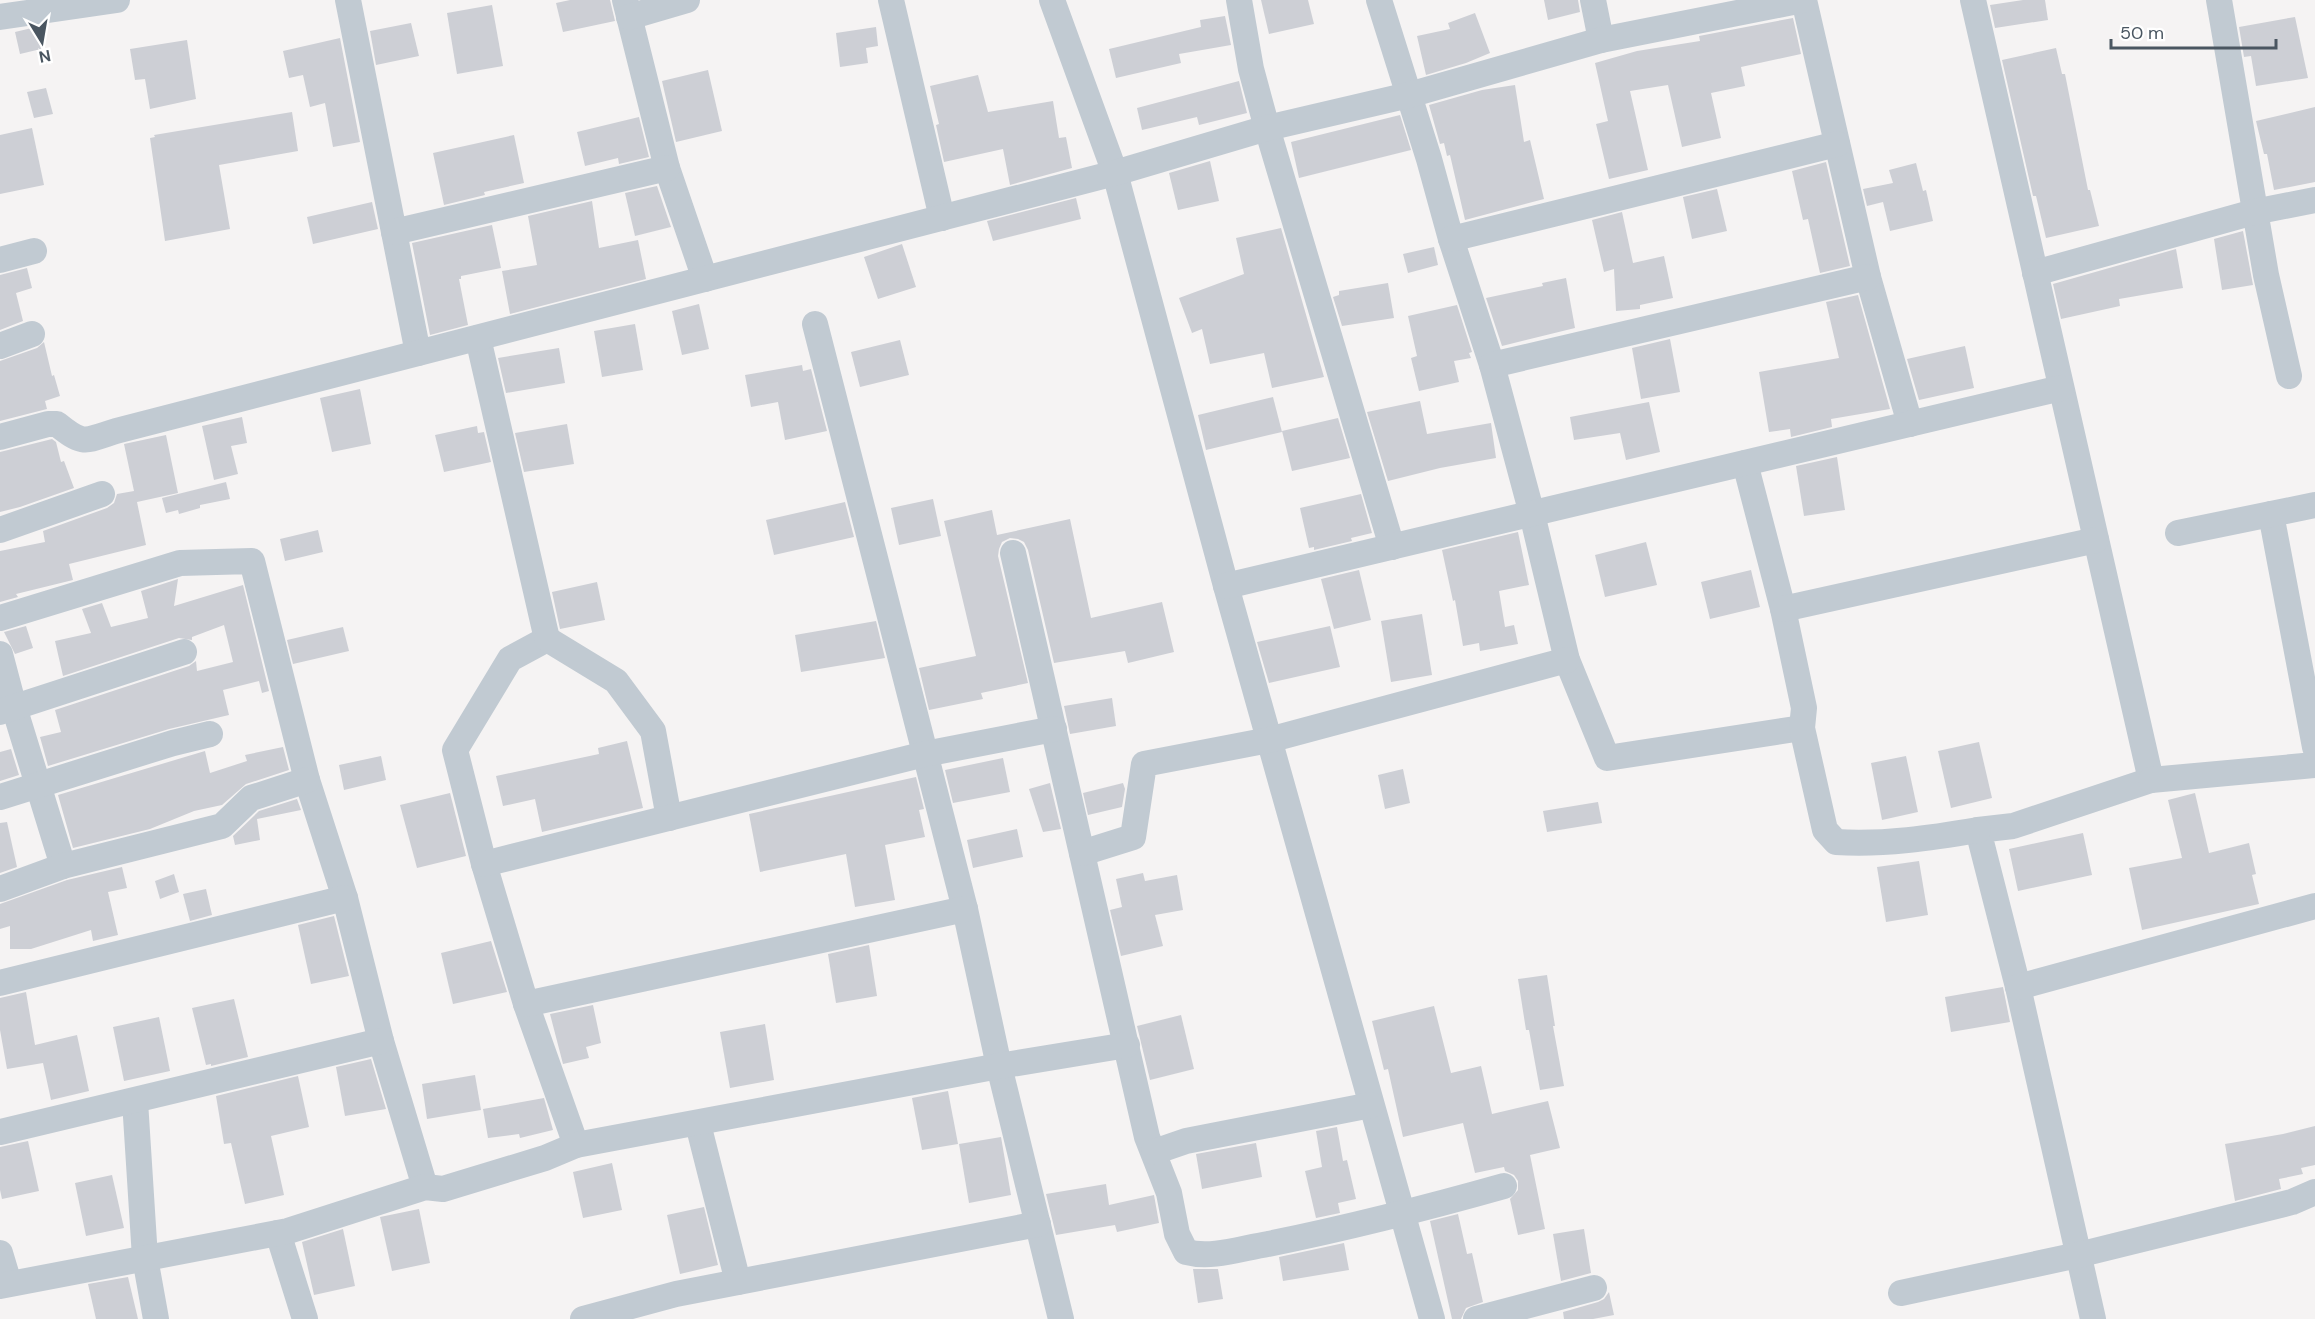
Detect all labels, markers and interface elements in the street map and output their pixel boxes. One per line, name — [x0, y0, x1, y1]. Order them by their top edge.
north arrow — [12, 12, 72, 72]
scale bar — [2111, 12, 2276, 50]
text: 50 m — [2120, 21, 2164, 45]
text: N — [37, 45, 52, 68]

